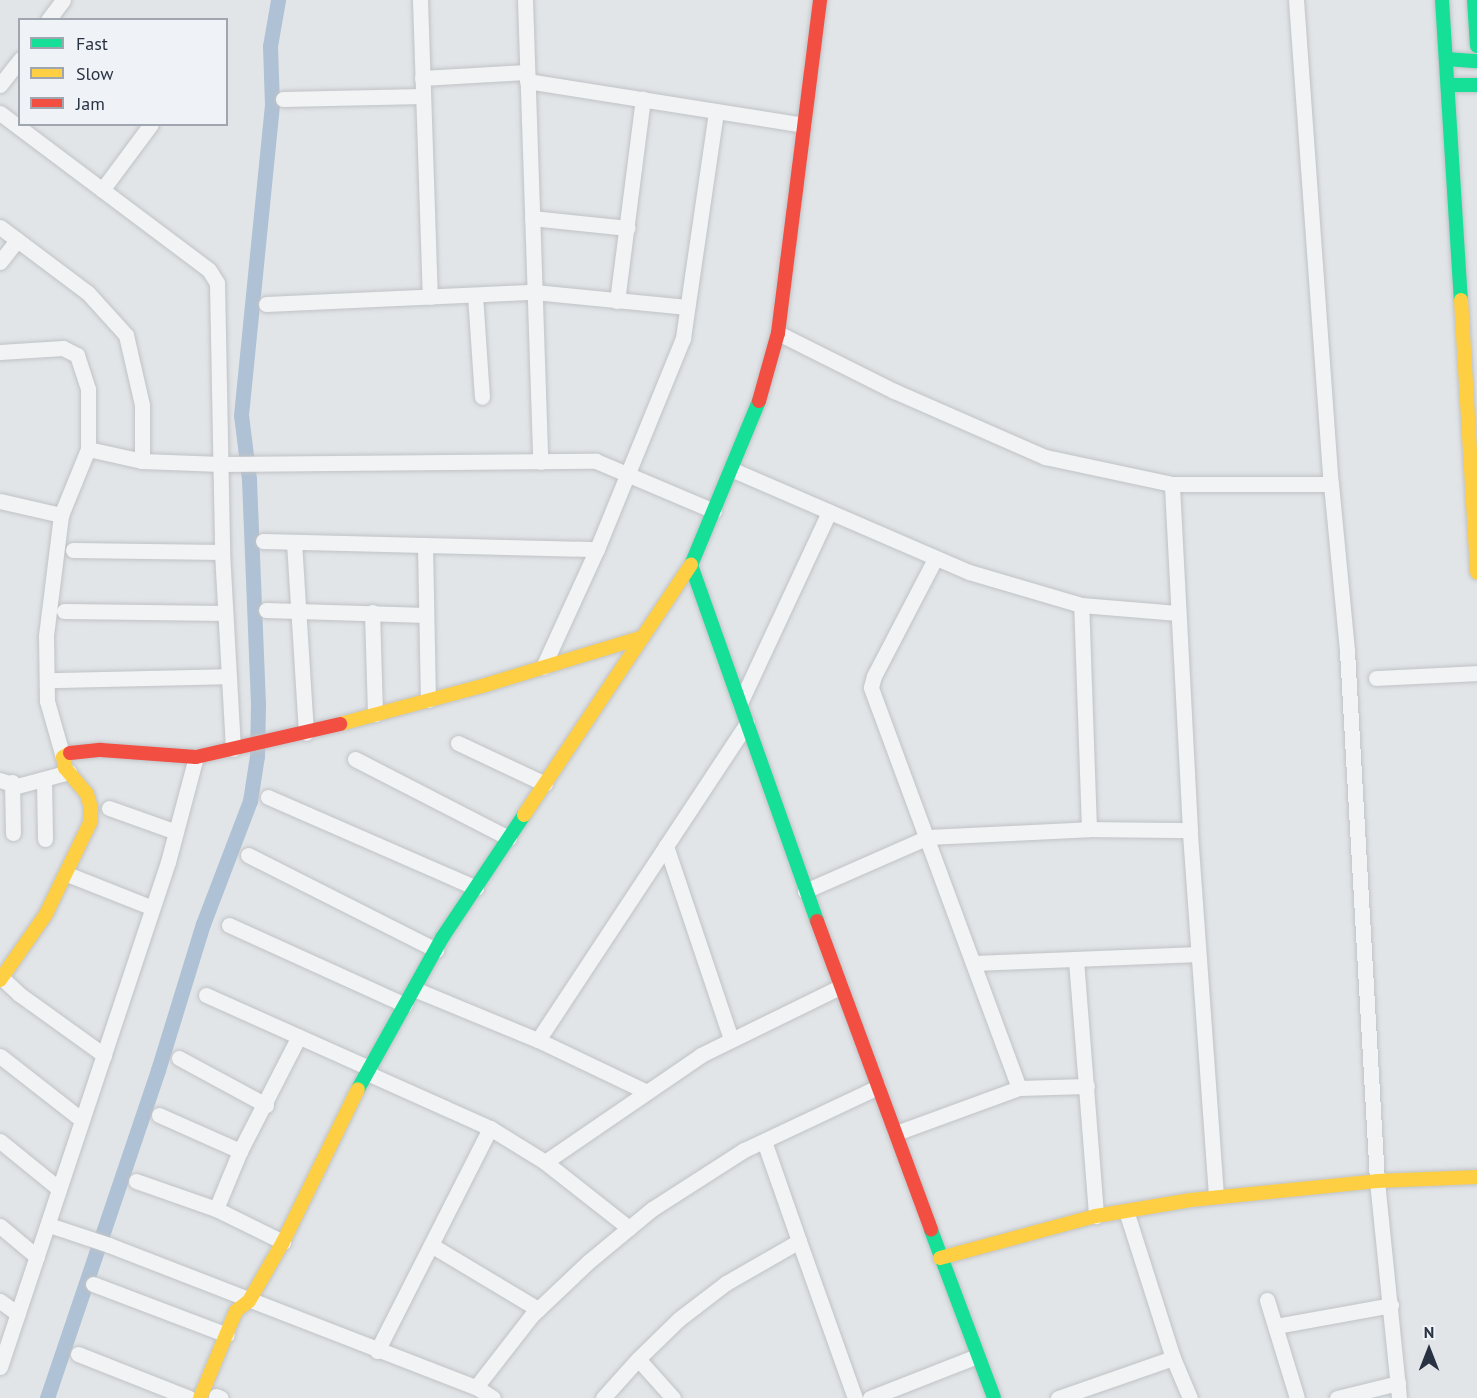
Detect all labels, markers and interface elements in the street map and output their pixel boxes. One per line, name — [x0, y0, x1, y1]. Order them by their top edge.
legend — [18, 18, 228, 126]
text: Fast — [76, 32, 108, 55]
text: Slow — [76, 62, 114, 85]
text: Jam — [76, 92, 105, 115]
north arrow — [1399, 1320, 1459, 1380]
text: N — [1424, 1322, 1434, 1342]

